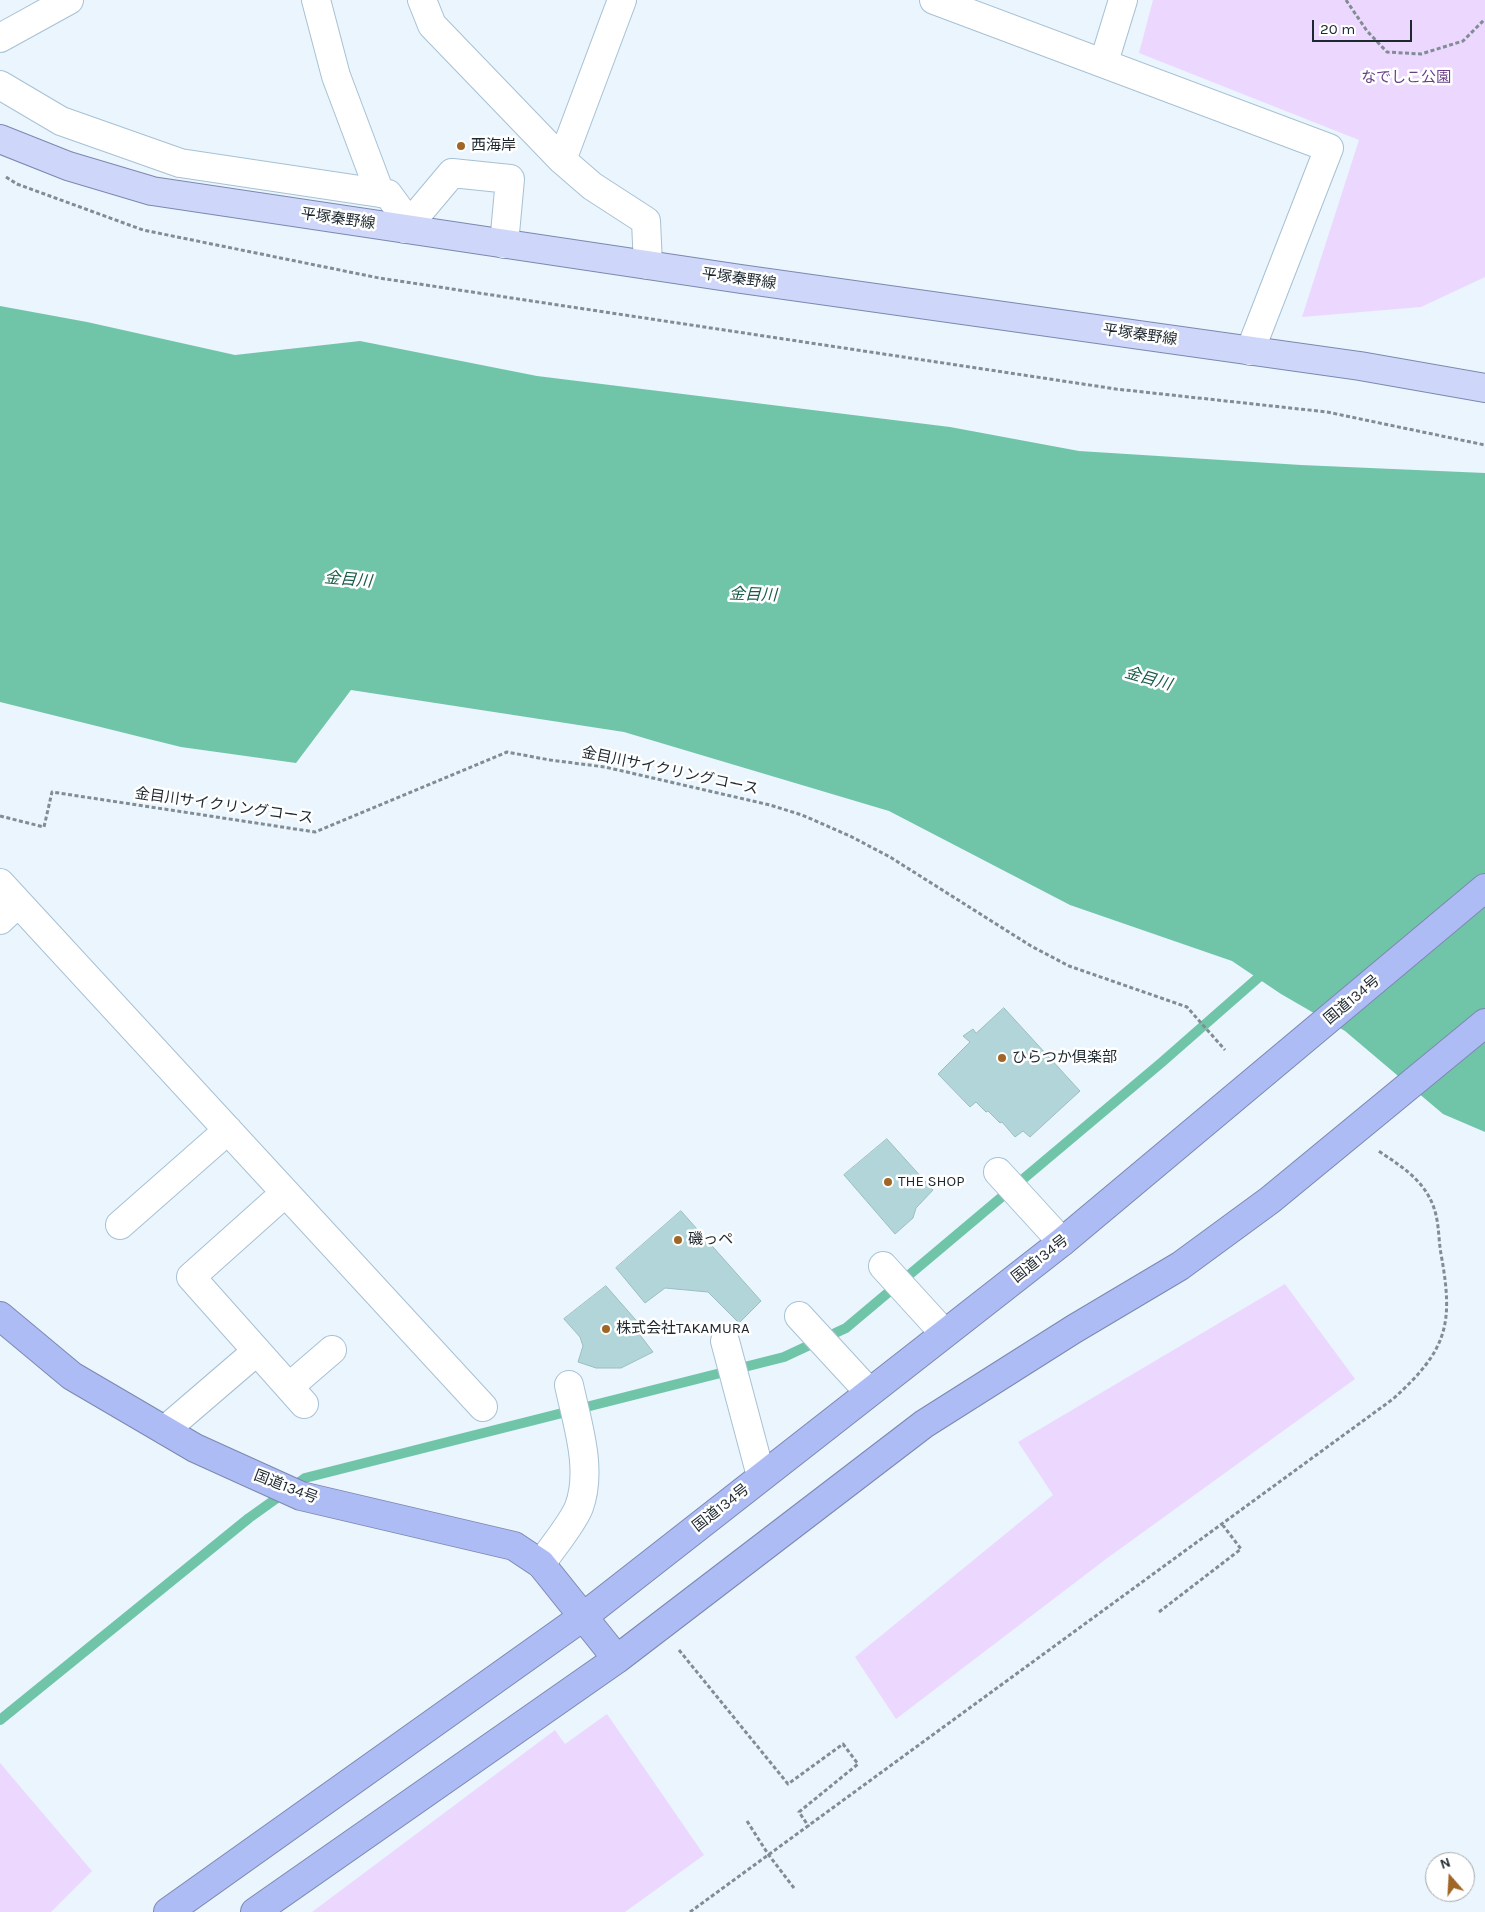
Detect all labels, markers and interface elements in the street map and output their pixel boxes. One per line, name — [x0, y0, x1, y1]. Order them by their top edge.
scale bar — [1315, 10, 1415, 42]
text: 20 m — [1320, 20, 1355, 38]
park label: なでしこ公園 — [1361, 69, 1451, 87]
place label: 西海岸 — [471, 137, 516, 155]
marker: 西海岸 — [455, 140, 467, 152]
street label: 平塚秦野線 — [300, 205, 376, 233]
street label: 平塚秦野線 — [701, 265, 777, 293]
street label: 平塚秦野線 — [1102, 321, 1178, 349]
water label: 金目川 — [323, 568, 373, 592]
water label: 金目川 — [729, 585, 777, 605]
water label: 金目川 — [1122, 663, 1174, 695]
street label: 金目川サイクリングコース — [580, 743, 760, 799]
street label: 金目川サイクリングコース — [134, 785, 314, 827]
street label: 国道134号 — [1320, 972, 1384, 1028]
place label: ひらつか倶楽部 — [1012, 1049, 1117, 1067]
marker: ひらつか倶楽部 — [996, 1052, 1008, 1064]
place label: THE SHOP — [898, 1173, 965, 1191]
marker: THE SHOP — [882, 1176, 894, 1188]
place label: 磯っペ — [688, 1231, 733, 1249]
street label: 国道134号 — [1008, 1231, 1072, 1287]
marker: 磯っペ — [672, 1234, 684, 1246]
place label: 株式会社TAKAMURA — [616, 1320, 750, 1338]
marker: 株式会社TAKAMURA — [600, 1323, 612, 1335]
street label: 国道134号 — [251, 1467, 321, 1507]
street label: 国道134号 — [689, 1480, 753, 1536]
north arrow — [1425, 1852, 1475, 1902]
text: N — [1438, 1854, 1453, 1873]

